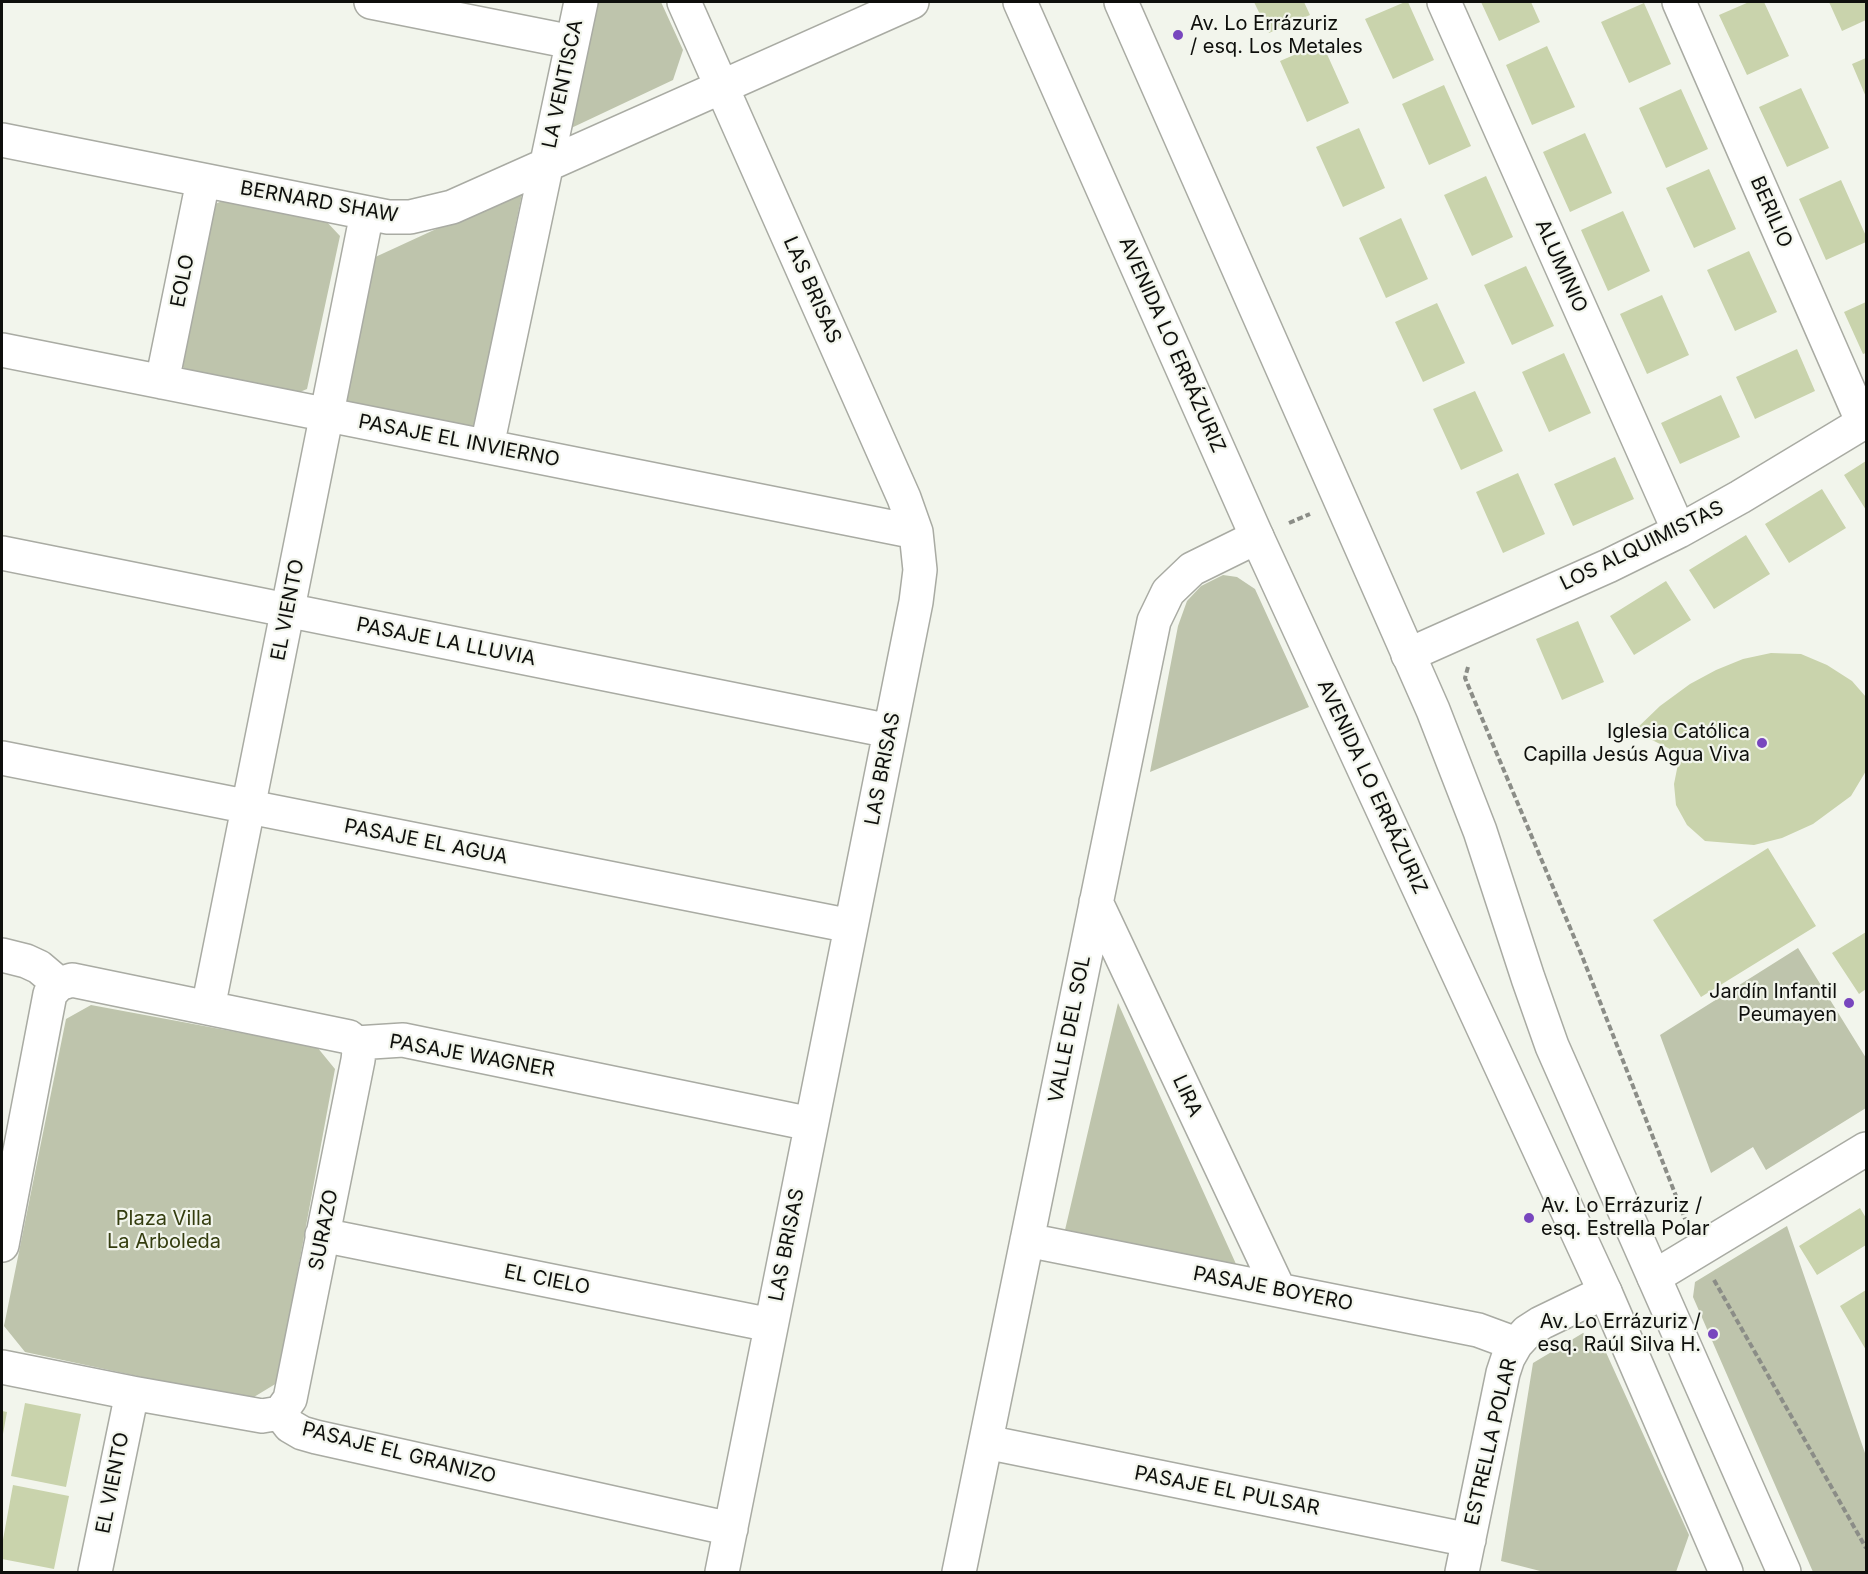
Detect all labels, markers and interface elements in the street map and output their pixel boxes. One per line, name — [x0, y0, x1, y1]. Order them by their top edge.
place label: Av. Lo Errázuriz / esq. Los Metales — [1190, 12, 1363, 59]
street label: LA VENTISCA — [538, 18, 588, 150]
marker: Av. Lo Errázuriz / esq. Los Metales — [1171, 28, 1185, 42]
street label: BERILIO — [1745, 173, 1797, 251]
street label: BERNARD SHAW — [238, 176, 400, 228]
street label: ALUMINIO — [1530, 216, 1592, 316]
street label: LAS BRISAS — [778, 233, 846, 347]
street label: AVENIDA LO ERRÁZURIZ — [1114, 234, 1230, 456]
street label: EOLO — [166, 253, 200, 309]
street label: PASAJE EL INVIERNO — [356, 410, 562, 472]
street label: LOS ALQUIMISTAS — [1556, 496, 1728, 596]
street label: EL VIENTO — [266, 557, 310, 663]
street label: PASAJE LA LLUVIA — [354, 613, 538, 671]
street label: AVENIDA LO ERRÁZURIZ — [1312, 676, 1432, 898]
street label: LAS BRISAS — [860, 711, 906, 827]
place label: Iglesia Católica Capilla Jesús Agua Viva — [1523, 720, 1750, 767]
marker: Iglesia Católica Capilla Jesús Agua Viva — [1755, 736, 1769, 750]
street label: PASAJE EL AGUA — [342, 814, 510, 870]
street label: VALLE DEL SOL — [1044, 953, 1096, 1105]
place label: Jardín Infantil Peumayen — [1709, 980, 1837, 1027]
marker: Jardín Infantil Peumayen — [1842, 996, 1856, 1010]
street label: PASAJE WAGNER — [388, 1030, 556, 1082]
street label: LIRA — [1167, 1071, 1207, 1121]
street label: LAS BRISAS — [764, 1187, 810, 1303]
street label: SURAZO — [304, 1188, 344, 1272]
place label: Av. Lo Errázuriz / esq. Estrella Polar — [1541, 1194, 1710, 1241]
park label: Plaza Villa La Arboleda — [107, 1207, 221, 1254]
marker: Av. Lo Errázuriz / esq. Estrella Polar — [1522, 1211, 1536, 1225]
street label: EL CIELO — [502, 1260, 592, 1300]
street label: PASAJE BOYERO — [1191, 1262, 1355, 1316]
place label: Av. Lo Errázuriz / esq. Raúl Silva H. — [1538, 1310, 1701, 1357]
marker: Av. Lo Errázuriz / esq. Raúl Silva H. — [1706, 1327, 1720, 1341]
street label: ESTRELLA POLAR — [1460, 1356, 1522, 1528]
street label: PASAJE EL GRANIZO — [300, 1417, 498, 1489]
street label: EL VIENTO — [91, 1430, 135, 1536]
street label: PASAJE EL PULSAR — [1132, 1461, 1322, 1521]

